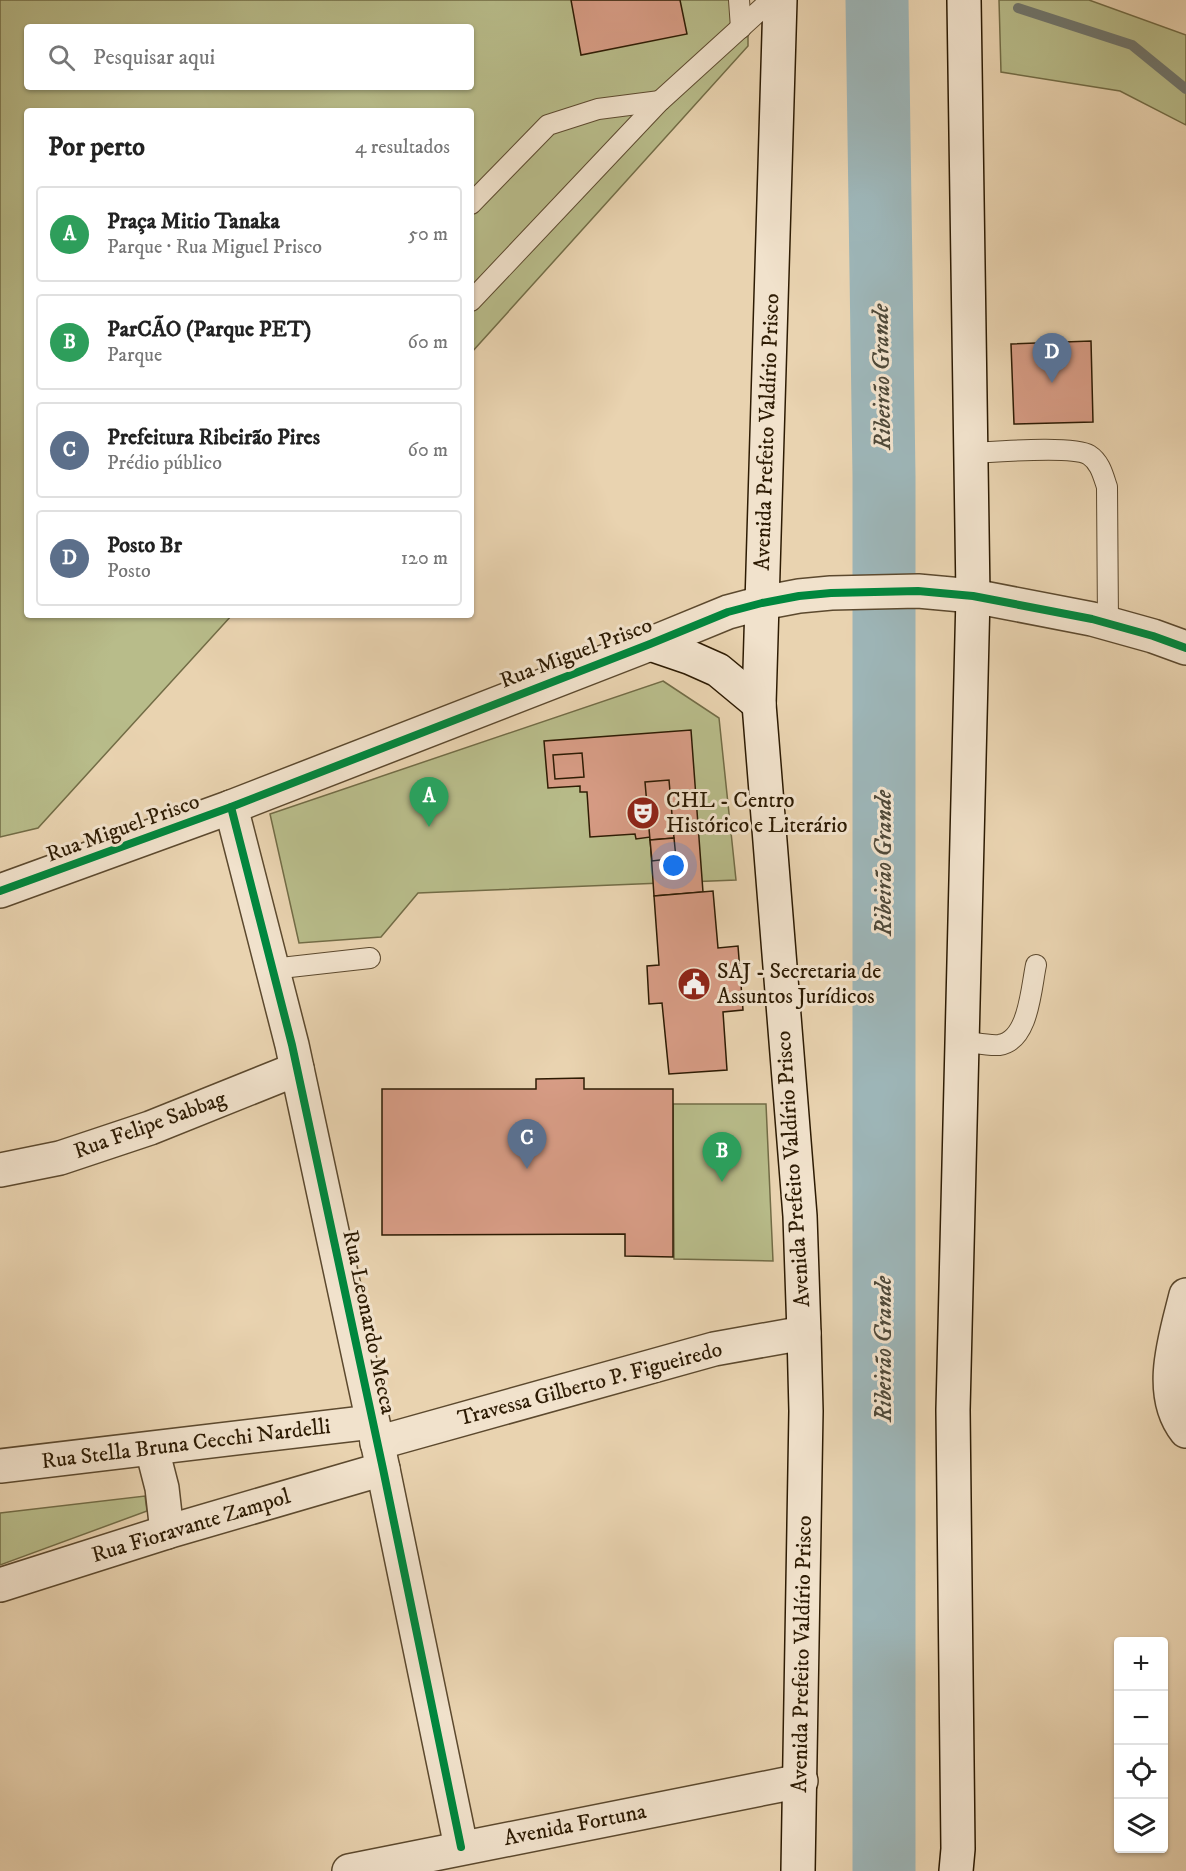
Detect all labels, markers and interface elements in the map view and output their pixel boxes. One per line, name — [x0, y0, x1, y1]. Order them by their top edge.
search box — [24, 24, 474, 90]
icon: search — [45, 41, 78, 74]
text: Pesquisar aqui — [93, 44, 215, 71]
text: Por perto — [48, 131, 145, 164]
text: 4 resultados — [355, 135, 450, 160]
text: Praça Mitio Tanaka — [107, 208, 280, 235]
text: A — [63, 222, 76, 247]
text: 50 m — [408, 222, 448, 247]
text: Parque · Rua Miguel Prisco — [107, 235, 322, 260]
street label: Avenida Prefeito Valdírio Prisco — [749, 293, 785, 571]
water label: Ribeirão Grande — [866, 303, 898, 451]
text: ParCÃO (Parque PET) — [107, 316, 311, 343]
text: B — [63, 330, 76, 355]
text: 60 m — [408, 330, 448, 355]
pin: D — [1032, 334, 1072, 383]
text: Parque — [107, 343, 162, 368]
text: Prefeitura Ribeirão Pires — [107, 424, 320, 451]
text: C — [63, 438, 76, 463]
text: 60 m — [408, 438, 448, 463]
text: Prédio público — [107, 451, 222, 476]
text: Posto Br — [107, 532, 182, 559]
text: D — [62, 546, 77, 571]
text: 120 m — [401, 546, 448, 571]
text: Posto — [107, 559, 151, 584]
street label: Rua Miguel Prisco — [496, 612, 656, 694]
pin: A — [410, 778, 448, 827]
place label: CHL - Centro Histórico e Literário — [666, 787, 847, 839]
street label: Rua Miguel Prisco — [43, 788, 203, 868]
water label: Ribeirão Grande — [869, 789, 899, 937]
theatre icon: CHL - Centro Histórico e Literário — [625, 795, 661, 831]
your location — [659, 851, 688, 880]
place label: SAJ - Secretaria de Assuntos Jurídicos — [717, 958, 881, 1010]
public building icon: SAJ - Secretaria de Assuntos Jurídicos — [676, 966, 712, 1002]
street label: Avenida Prefeito Valdírio Prisco — [770, 1030, 816, 1308]
street label: Rua Felipe Sabbag — [70, 1085, 230, 1165]
pin: C — [508, 1120, 546, 1169]
pin: B — [702, 1132, 742, 1182]
street label: Rua Leonardo Mecca — [336, 1227, 402, 1417]
water label: Ribeirão Grande — [869, 1275, 899, 1423]
street label: Travessa Gilberto P. Figueiredo — [455, 1336, 725, 1432]
street label: Rua Stella Bruna Cecchi Nardelli — [40, 1413, 332, 1475]
street label: Rua Fioravante Zampol — [88, 1483, 294, 1569]
street label: Avenida Prefeito Valdírio Prisco — [786, 1515, 818, 1793]
map controls — [1114, 1637, 1168, 1853]
button: + — [1114, 1637, 1168, 1691]
button: − — [1114, 1691, 1168, 1745]
button: locate — [1114, 1745, 1168, 1799]
street label: Avenida Fortuna — [501, 1798, 649, 1852]
button: layers — [1114, 1799, 1168, 1853]

